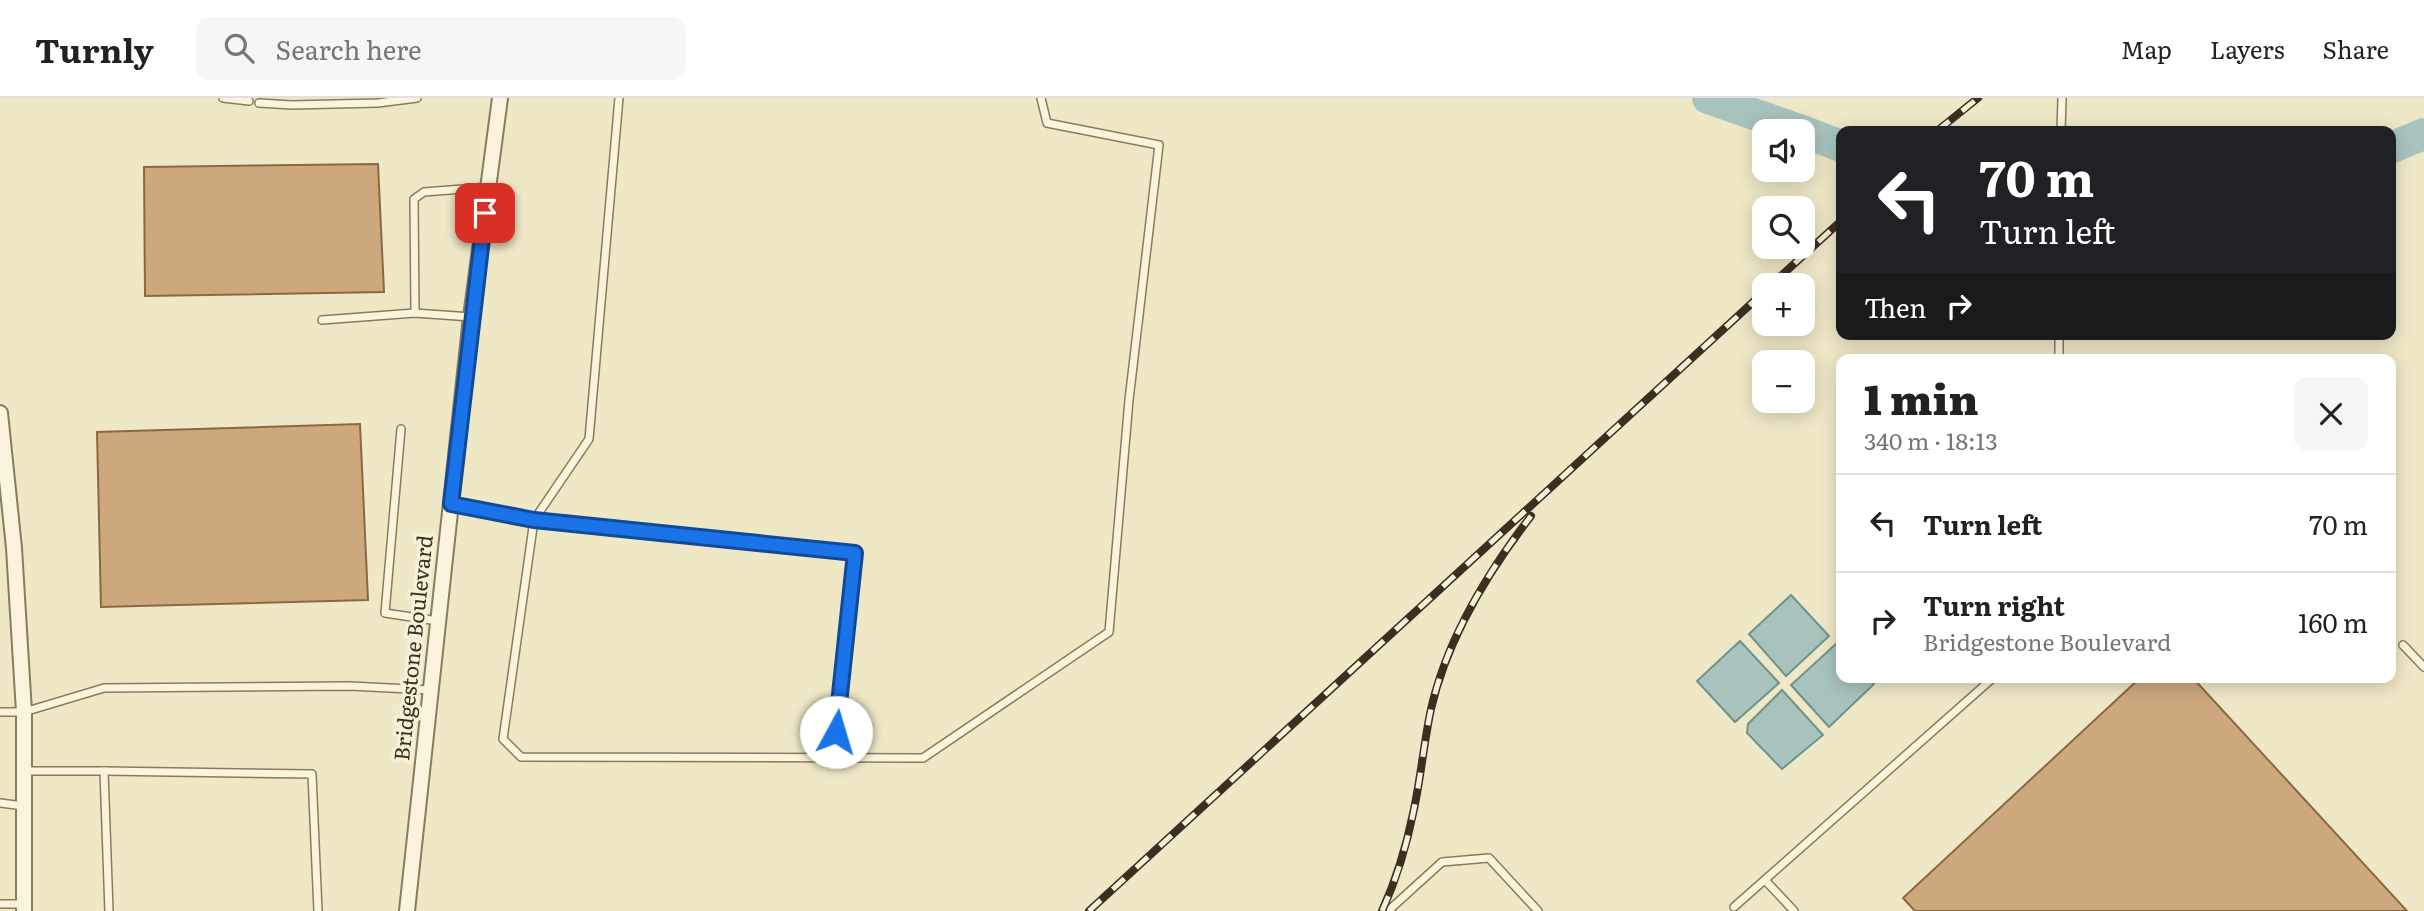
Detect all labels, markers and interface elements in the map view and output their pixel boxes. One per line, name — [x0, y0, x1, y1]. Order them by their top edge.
search box — [196, 17, 686, 80]
text: Turnly — [35, 24, 154, 73]
icon: search — [220, 29, 258, 67]
text: Search here — [276, 29, 421, 68]
text: Map — [2121, 31, 2172, 66]
text: Layers — [2210, 31, 2284, 66]
text: Share — [2322, 31, 2389, 66]
map controls — [1752, 119, 1815, 413]
button: sound — [1752, 119, 1815, 182]
text: 70 m — [1979, 139, 2094, 212]
icon: left — [1864, 154, 1955, 245]
pin — [455, 183, 515, 243]
icon: arrive — [466, 194, 504, 232]
button: search — [1752, 196, 1815, 259]
text: Turn left — [1979, 206, 2116, 254]
button: + — [1752, 273, 1815, 336]
text: Then — [1864, 287, 1926, 326]
icon: right — [1940, 287, 1978, 325]
button: − — [1752, 350, 1815, 413]
text: 1 min — [1864, 366, 1979, 428]
button: close — [2294, 377, 2368, 451]
text: 340 m · 18:13 — [1864, 423, 1998, 457]
icon: left — [1864, 504, 1902, 542]
text: Turn left — [1923, 504, 2042, 543]
text: 70 m — [2309, 504, 2368, 543]
street label: Bridgestone Boulevard — [384, 533, 439, 762]
text: Turn right — [1923, 585, 2065, 624]
icon: right — [1864, 602, 1902, 640]
text: 160 m — [2298, 602, 2368, 641]
text: Bridgestone Boulevard — [1923, 624, 2171, 658]
position arrow — [799, 695, 873, 769]

